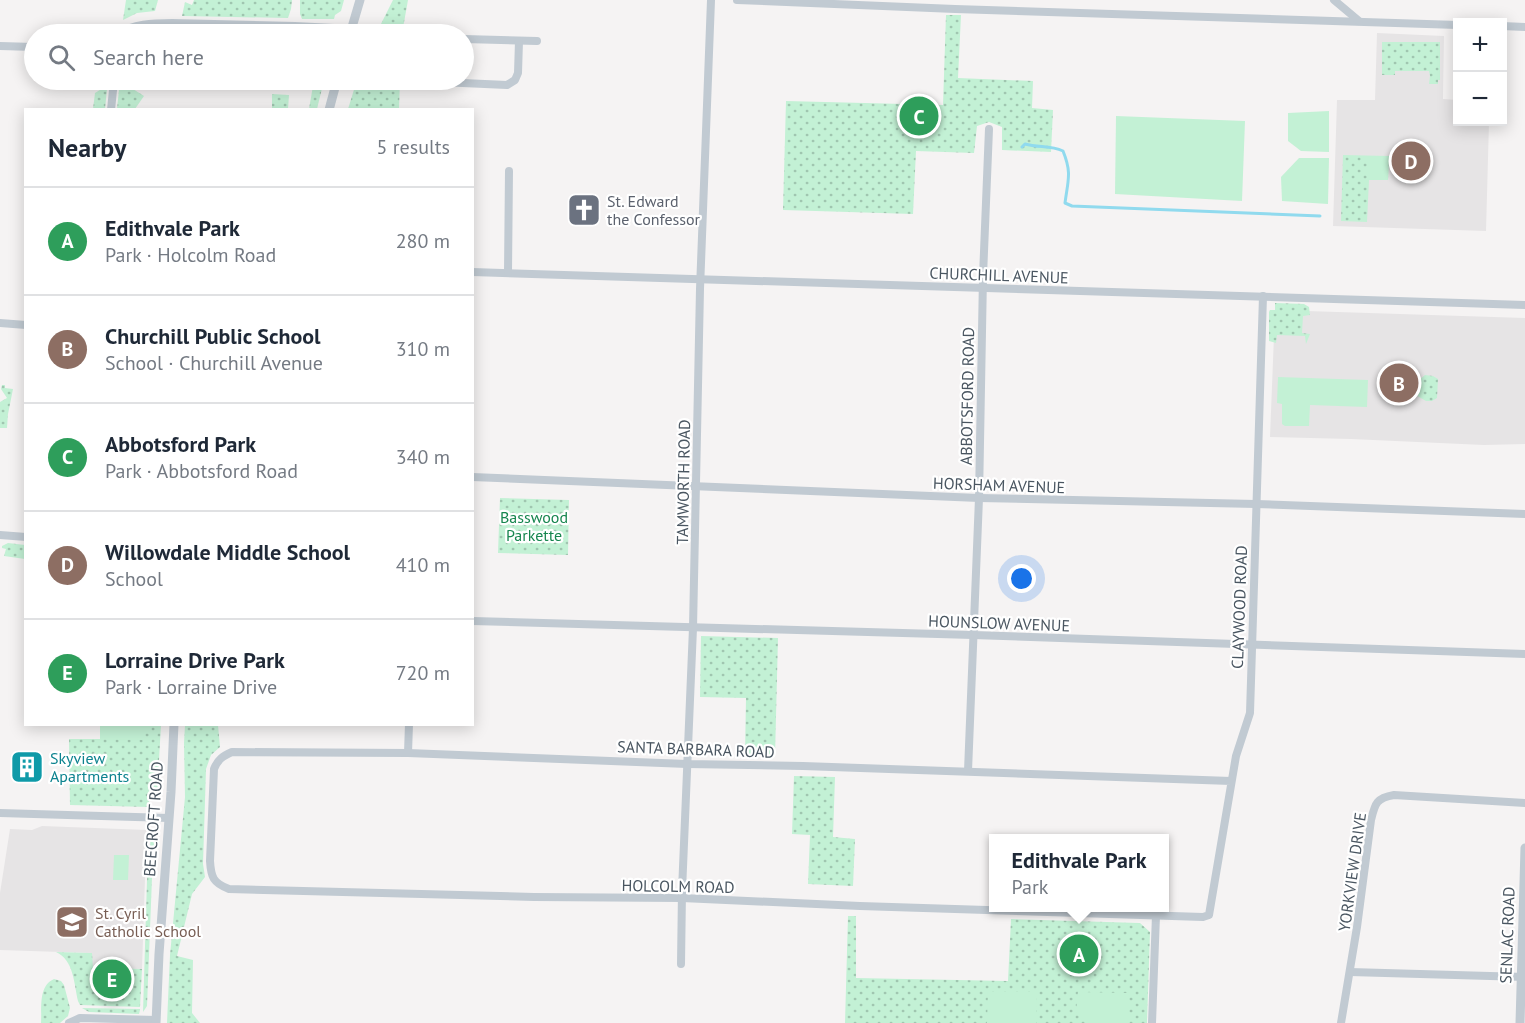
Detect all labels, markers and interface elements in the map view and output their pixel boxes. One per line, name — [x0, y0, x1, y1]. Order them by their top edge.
map controls — [1453, 18, 1507, 126]
button: + — [1453, 18, 1507, 72]
search box — [24, 24, 474, 90]
icon: search — [45, 41, 78, 74]
text: Search here — [93, 43, 204, 71]
button: − — [1453, 72, 1507, 126]
pin: C — [900, 94, 938, 138]
text: Nearby — [48, 131, 126, 164]
text: 5 results — [377, 134, 450, 160]
pin: D — [1392, 138, 1430, 184]
place label: St. Edward the Confessor — [607, 191, 701, 229]
church icon: St. Edward the Confessor — [566, 192, 602, 228]
text: Edithvale Park — [105, 214, 240, 242]
text: A — [61, 228, 74, 254]
text: 280 m — [396, 228, 450, 254]
text: Park · Holcolm Road — [105, 242, 276, 268]
street label: CHURCHILL AVENUE — [929, 263, 1069, 287]
text: Churchill Public School — [105, 322, 321, 350]
street label: ABBOTSFORD ROAD — [956, 327, 978, 465]
text: B — [62, 336, 73, 362]
text: 310 m — [396, 336, 450, 362]
text: School · Churchill Avenue — [105, 350, 323, 376]
pin: B — [1380, 360, 1418, 406]
street label: TAMWORTH ROAD — [672, 419, 694, 545]
text: Abbotsford Park — [105, 430, 256, 458]
text: C — [62, 444, 73, 470]
text: 340 m — [396, 444, 450, 470]
text: Park · Abbotsford Road — [105, 458, 298, 484]
street label: HORSHAM AVENUE — [933, 473, 1065, 497]
park label: Basswood Parkette — [500, 507, 568, 545]
text: Willowdale Middle School — [105, 538, 350, 566]
street label: CLAYWOOD ROAD — [1227, 545, 1251, 669]
text: D — [61, 552, 74, 578]
text: 410 m — [396, 552, 450, 578]
your location — [1007, 564, 1036, 593]
text: School — [105, 566, 163, 592]
street label: HOUNSLOW AVENUE — [928, 611, 1070, 635]
text: Lorraine Drive Park — [105, 646, 285, 674]
text: E — [62, 660, 73, 686]
text: 720 m — [396, 660, 450, 686]
text: Park · Lorraine Drive — [105, 674, 277, 700]
street label: SANTA BARBARA ROAD — [617, 736, 775, 762]
place label: Skyview Apartments — [50, 748, 130, 786]
building icon: Skyview Apartments — [9, 749, 45, 785]
street label: BEECROFT ROAD — [139, 761, 167, 877]
street label: YORKVIEW DRIVE — [1334, 811, 1370, 933]
popup — [989, 834, 1169, 912]
text: Edithvale Park — [1012, 846, 1146, 874]
text: Park — [1012, 874, 1048, 900]
street label: HOLCOLM ROAD — [621, 875, 735, 897]
street label: SENLAC ROAD — [1495, 886, 1519, 984]
place label: St. Cyril Catholic School — [95, 903, 201, 941]
school or university icon: St. Cyril Catholic School — [54, 904, 90, 940]
pin: A — [1060, 932, 1098, 976]
pin: E — [92, 956, 132, 1002]

